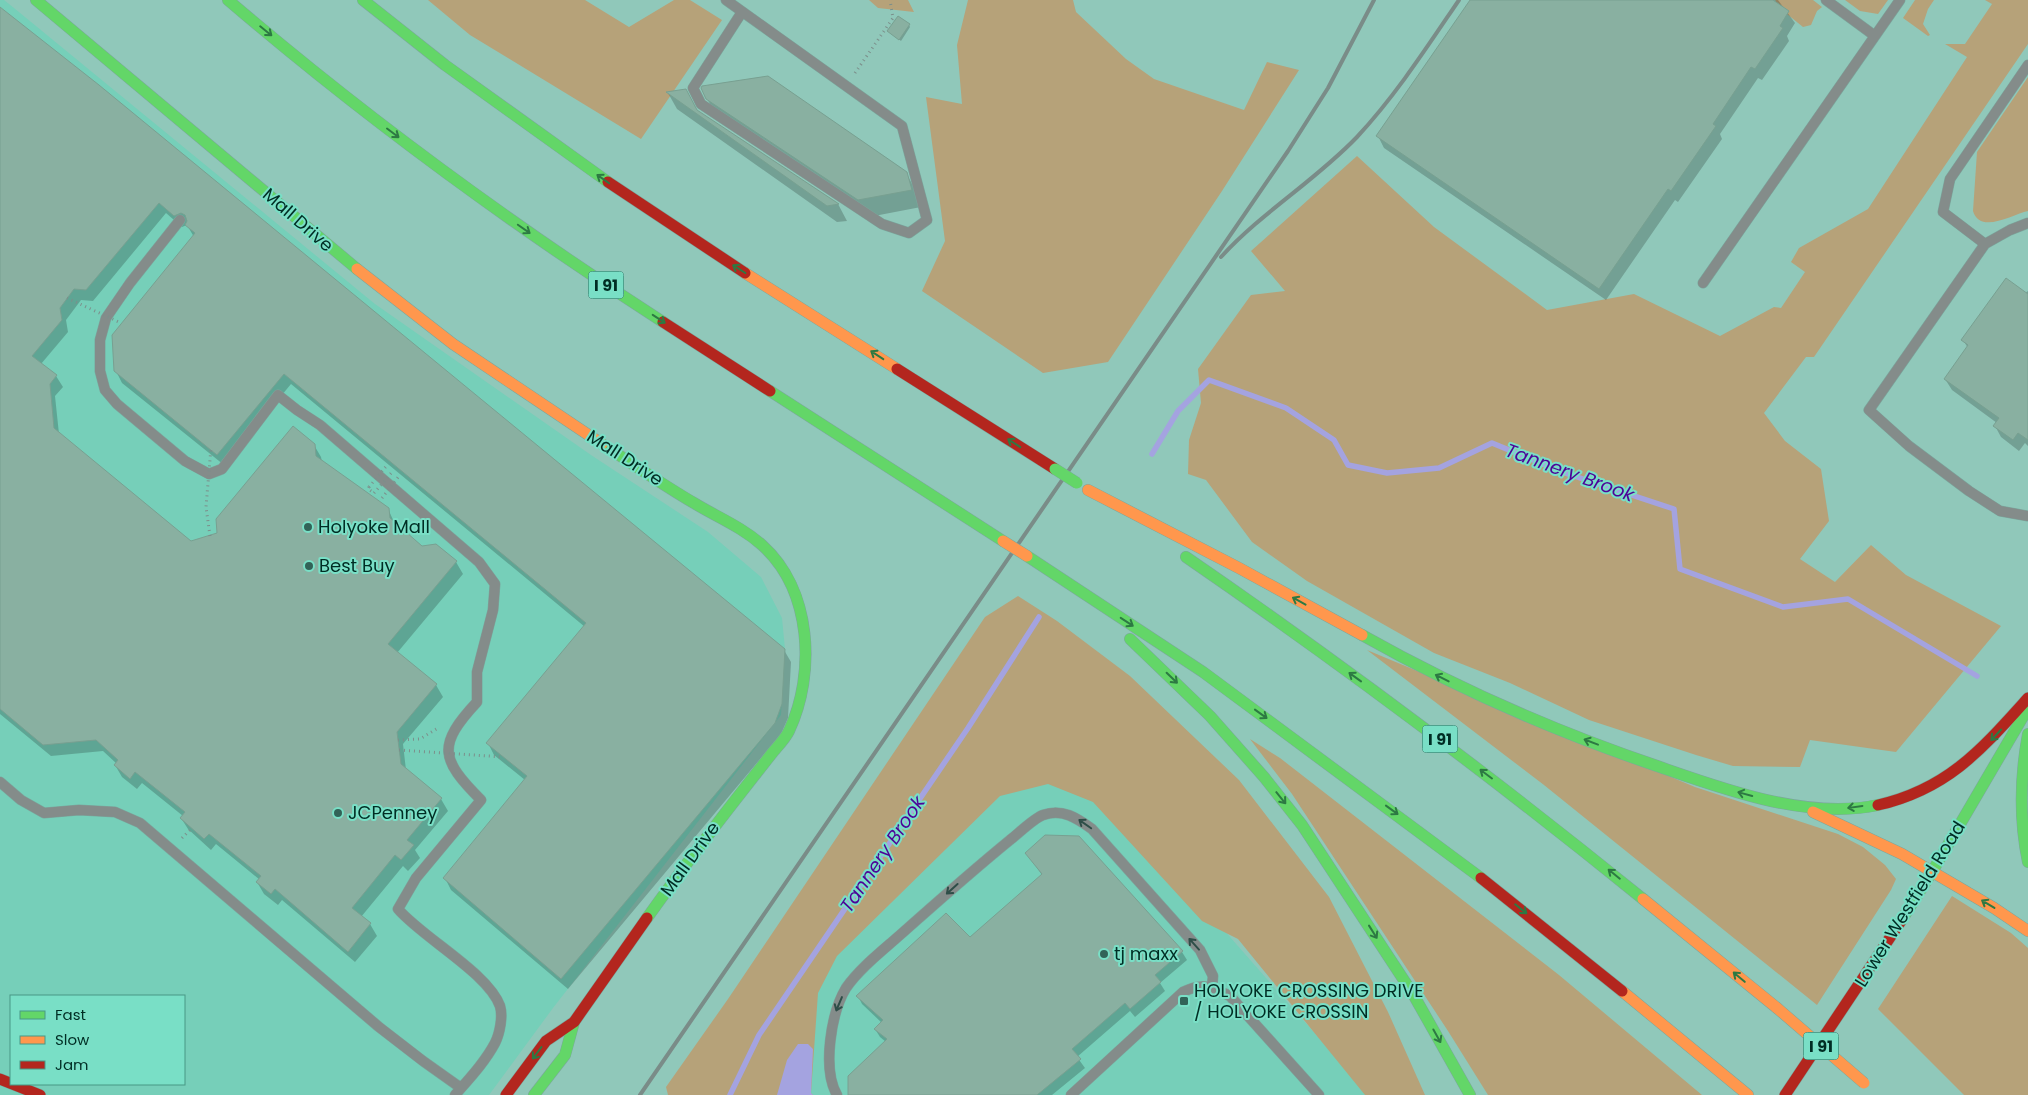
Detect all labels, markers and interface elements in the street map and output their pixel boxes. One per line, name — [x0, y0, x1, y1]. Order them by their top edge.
one-way arrow — [259, 26, 272, 37]
one-way arrow — [386, 128, 400, 138]
one-way arrow — [597, 174, 611, 184]
street label: Mall Drive — [257, 182, 339, 257]
one-way arrow — [517, 224, 531, 234]
one-way arrow — [732, 264, 746, 274]
road number: I 91 — [588, 272, 624, 298]
one-way arrow — [651, 314, 665, 324]
one-way arrow — [870, 350, 884, 360]
street label: Mall Drive — [582, 424, 668, 492]
one-way arrow — [1007, 437, 1021, 447]
water label: Tannery Brook — [1502, 437, 1639, 509]
place label: Holyoke Mall — [318, 514, 430, 539]
marker: Holyoke Mall — [302, 521, 314, 533]
place label: Best Buy — [319, 553, 395, 578]
marker: Best Buy — [303, 560, 315, 572]
one-way arrow — [1293, 595, 1307, 605]
one-way arrow — [1120, 617, 1134, 627]
one-way arrow — [1166, 672, 1178, 685]
one-way arrow — [1348, 672, 1362, 682]
one-way arrow — [1435, 673, 1450, 682]
one-way arrow — [1254, 709, 1268, 719]
road number: I 91 — [1422, 726, 1458, 752]
one-way arrow — [1990, 729, 2002, 741]
one-way arrow — [1584, 737, 1600, 746]
one-way arrow — [1479, 768, 1492, 779]
one-way arrow — [1738, 788, 1754, 798]
water label: Tannery Brook — [833, 790, 932, 918]
one-way arrow — [1276, 792, 1287, 805]
place label: JCPenney — [348, 800, 437, 825]
one-way arrow — [1847, 803, 1863, 813]
one-way arrow — [1385, 805, 1399, 815]
marker: JCPenney — [332, 807, 344, 819]
street label: Mall Drive — [654, 816, 725, 901]
street label: Lower Westfield Road — [1848, 816, 1971, 991]
one-way arrow — [1078, 819, 1092, 829]
one-way arrow — [1607, 868, 1620, 879]
one-way arrow — [945, 883, 958, 895]
one-way arrow — [1981, 898, 1995, 908]
one-way arrow — [1514, 904, 1527, 915]
one-way arrow — [1368, 925, 1378, 939]
one-way arrow — [1189, 937, 1200, 950]
place label: tj maxx — [1114, 941, 1178, 966]
marker: tj maxx — [1098, 948, 1110, 960]
one-way arrow — [1733, 971, 1746, 982]
place label: HOLYOKE CROSSING DRIVE / HOLYOKE CROSSIN — [1194, 978, 1423, 1024]
legend — [10, 995, 185, 1085]
marker: HOLYOKE CROSSING DRIVE / HOLYOKE CROSSIN — [1178, 995, 1190, 1007]
one-way arrow — [834, 996, 844, 1011]
text: Fast — [55, 1004, 86, 1025]
text: Slow — [55, 1029, 90, 1050]
one-way arrow — [1432, 1029, 1442, 1044]
road number: I 91 — [1804, 1032, 1838, 1060]
one-way arrow — [532, 1046, 542, 1060]
text: Jam — [55, 1054, 89, 1075]

